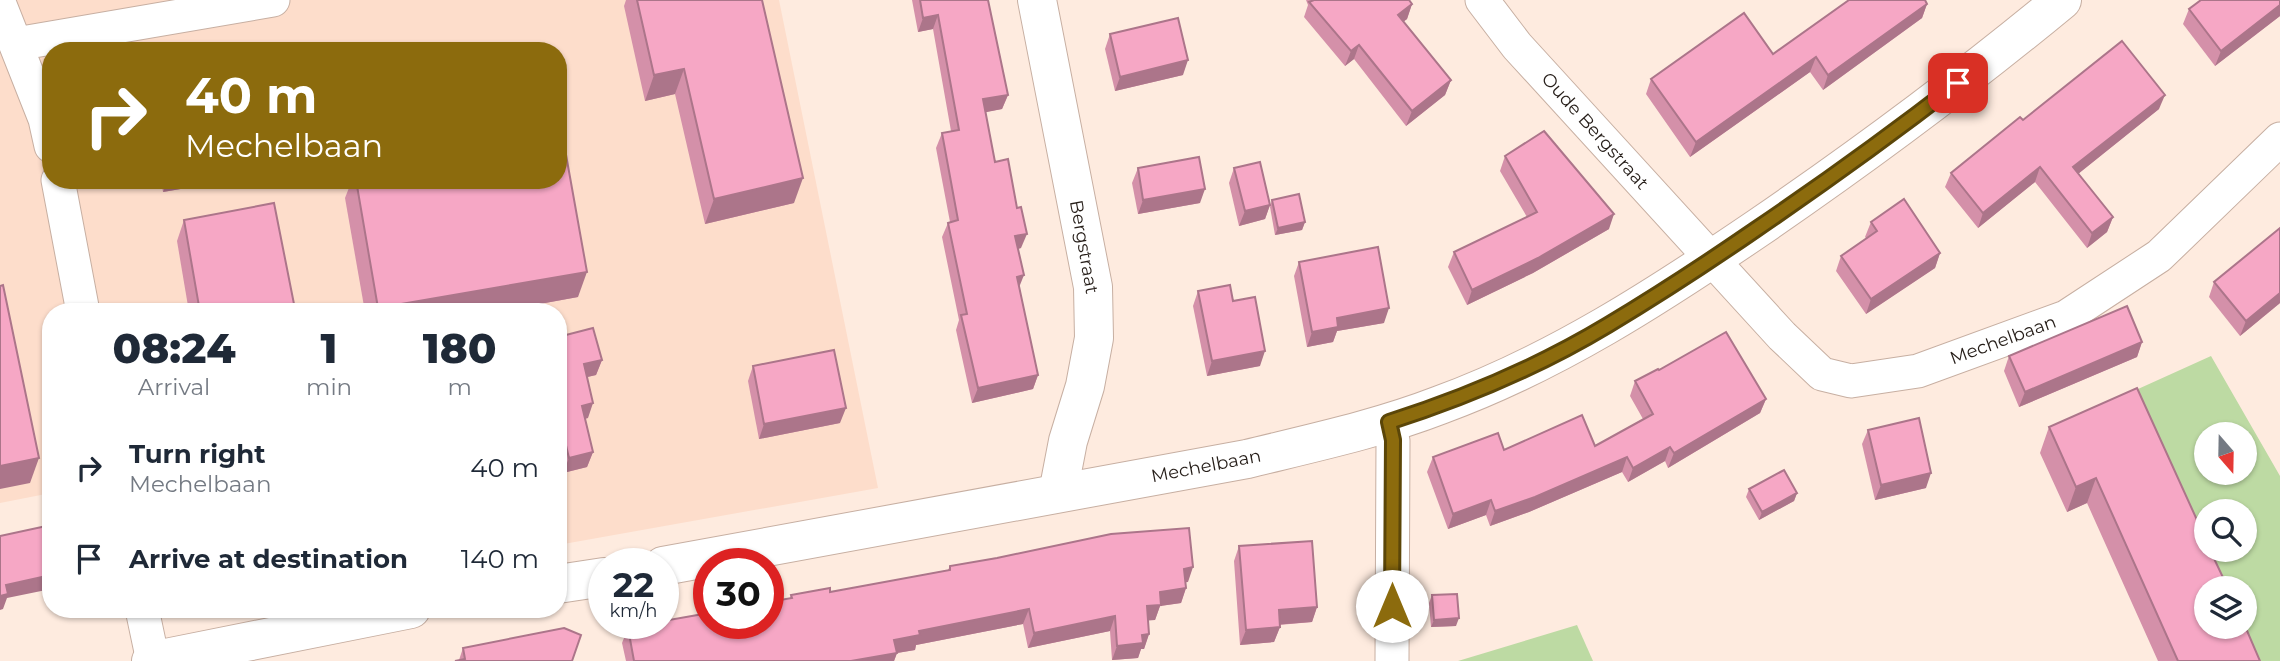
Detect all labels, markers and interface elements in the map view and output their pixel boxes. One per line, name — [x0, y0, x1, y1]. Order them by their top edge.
pin — [1928, 53, 1988, 113]
icon: arrive — [1939, 64, 1977, 102]
text: 40 m — [185, 66, 317, 125]
street label: Oude Bergstraat — [1537, 68, 1653, 194]
icon: right — [70, 70, 161, 161]
text: Mechelbaan — [185, 126, 383, 165]
street label: Bergstraat — [1065, 198, 1103, 296]
street label: Mechelbaan — [1947, 311, 2059, 369]
text: 08:24 — [112, 322, 236, 374]
text: 1 — [321, 322, 338, 374]
text: 180 — [423, 322, 497, 374]
text: Arrival — [138, 373, 210, 401]
text: min — [306, 373, 352, 401]
text: m — [447, 373, 472, 401]
north arrow — [2194, 422, 2258, 485]
map controls — [2194, 422, 2257, 639]
text: Turn right — [129, 438, 265, 470]
street label: Mechelbaan — [1149, 445, 1263, 487]
icon: right — [70, 449, 108, 487]
text: 40 m — [470, 452, 539, 484]
text: Mechelbaan — [129, 470, 271, 498]
button: search — [2194, 499, 2257, 562]
icon: arrive — [70, 540, 108, 578]
text: Arrive at destination — [129, 543, 408, 575]
text: 140 m — [461, 543, 539, 575]
speed limit sign: 30 — [693, 548, 784, 639]
text: 22 — [613, 563, 654, 606]
position arrow — [1355, 569, 1429, 643]
button: layers — [2194, 576, 2257, 639]
text: km/h — [609, 600, 658, 622]

